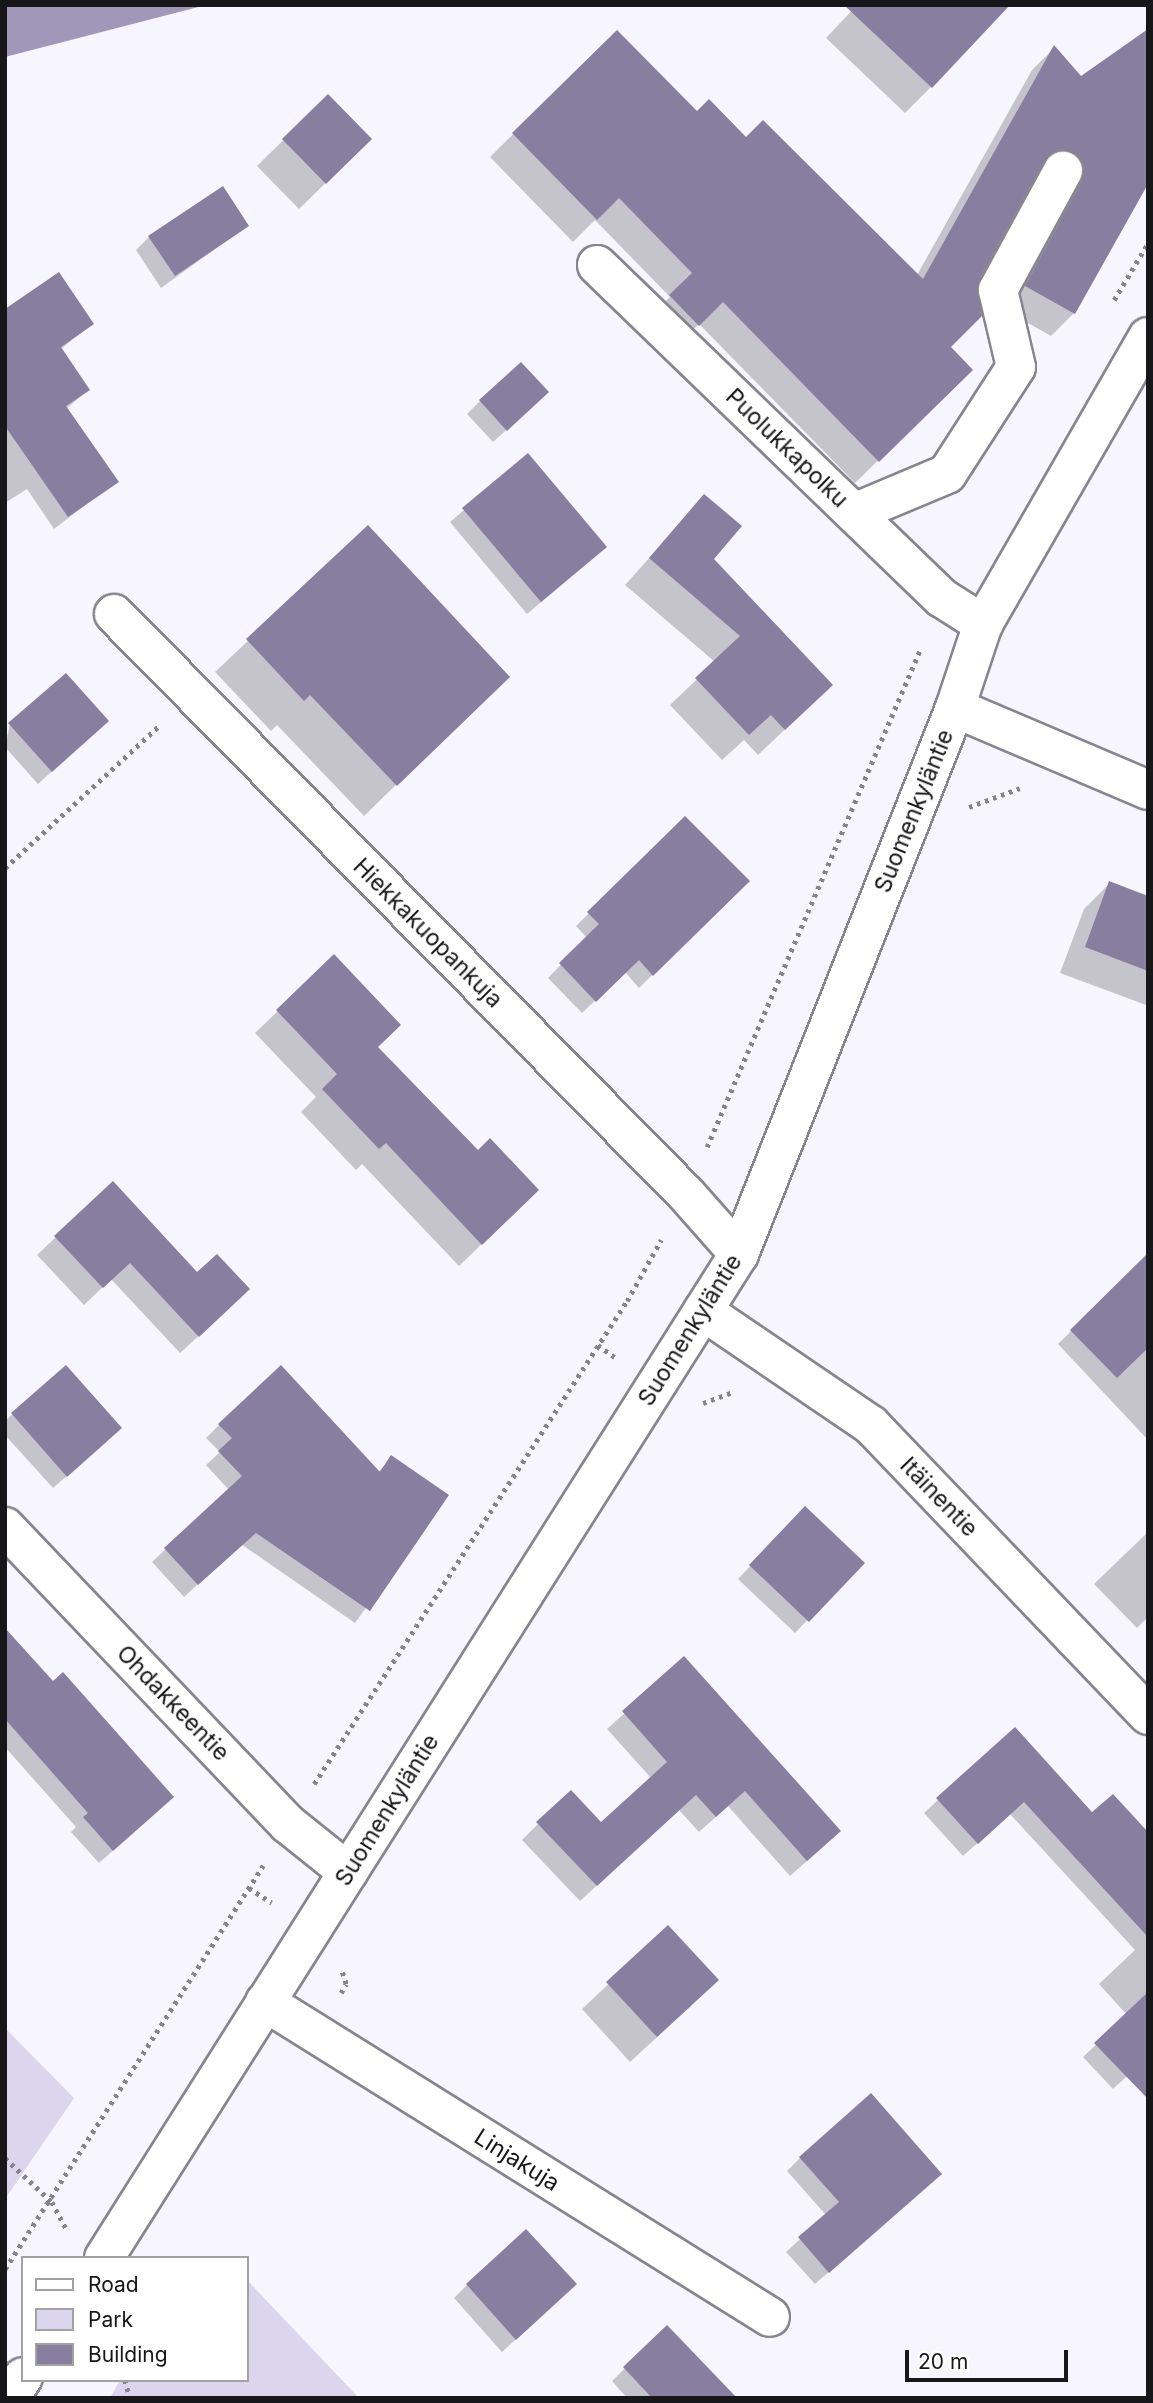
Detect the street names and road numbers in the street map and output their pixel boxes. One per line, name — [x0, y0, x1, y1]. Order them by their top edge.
street label: Puolukkapolku — [720, 383, 854, 513]
street label: Suomenkyläntie — [869, 725, 959, 897]
street label: Hiekkakuopankuja — [348, 853, 508, 1013]
street label: Suomenkyläntie — [632, 1249, 748, 1411]
street label: Itäinentie — [894, 1452, 984, 1542]
street label: Ohdakkeentie — [111, 1640, 235, 1766]
street label: Suomenkyläntie — [329, 1729, 445, 1891]
street label: Linjakuja — [469, 2123, 565, 2197]

